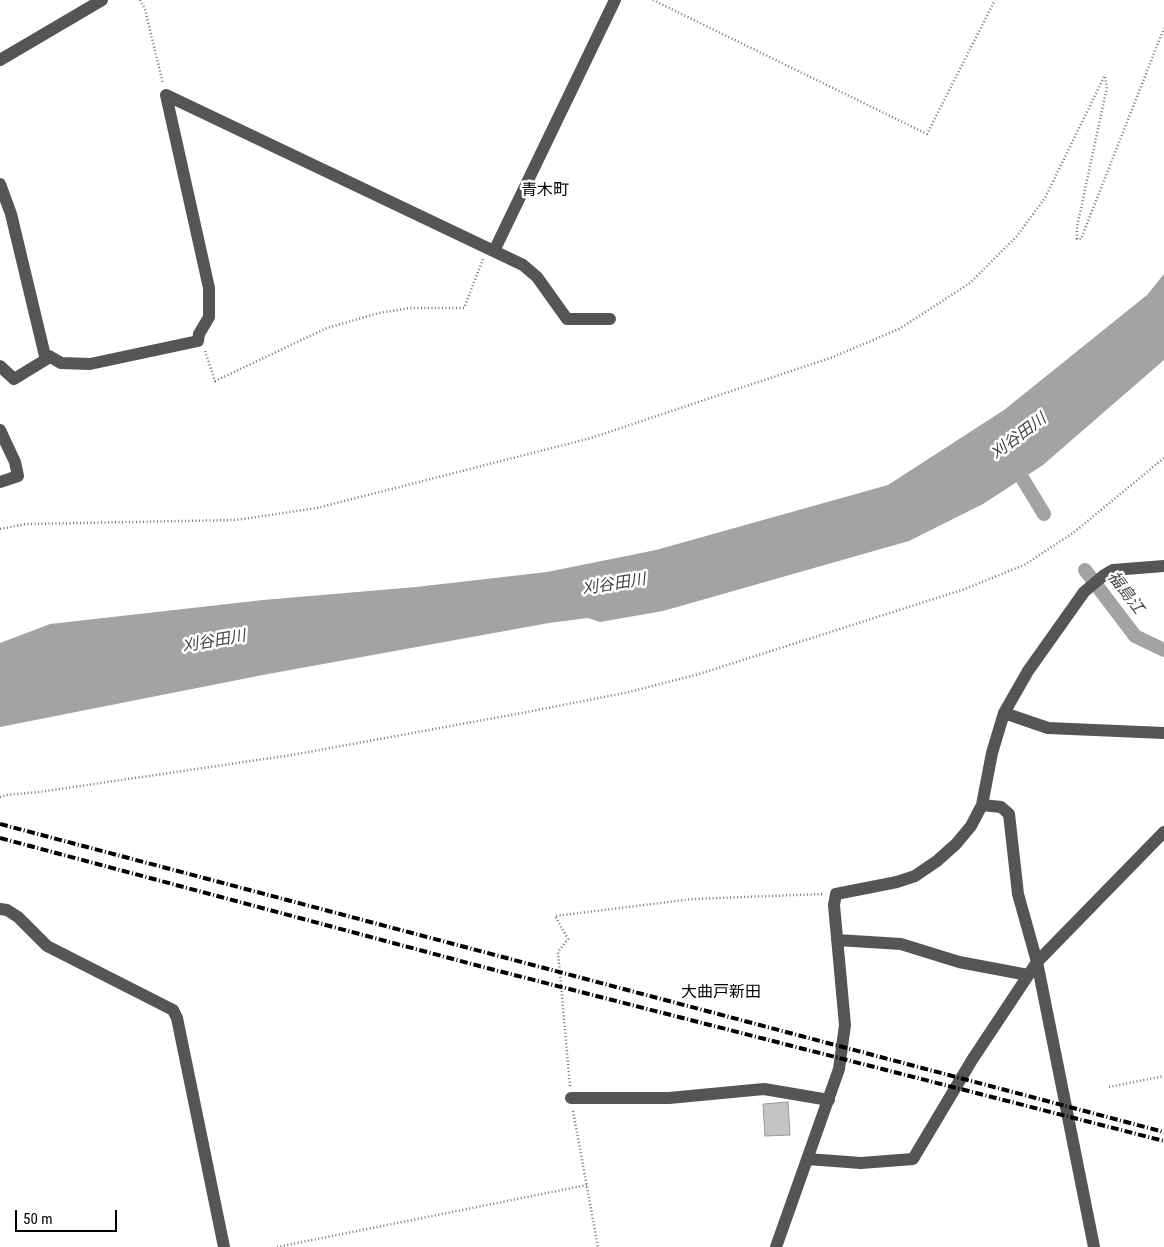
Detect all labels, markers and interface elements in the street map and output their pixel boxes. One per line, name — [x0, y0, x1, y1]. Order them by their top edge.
district label: 青木町 — [521, 181, 569, 201]
water label: 刈谷田川 — [988, 410, 1050, 464]
water label: 福島江 — [1103, 568, 1147, 618]
water label: 刈谷田川 — [581, 571, 647, 599]
water label: 刈谷田川 — [181, 627, 247, 657]
district label: 大曲戸新田 — [681, 983, 761, 1003]
scale bar — [18, 1200, 120, 1232]
text: 50 m — [23, 1210, 53, 1228]

